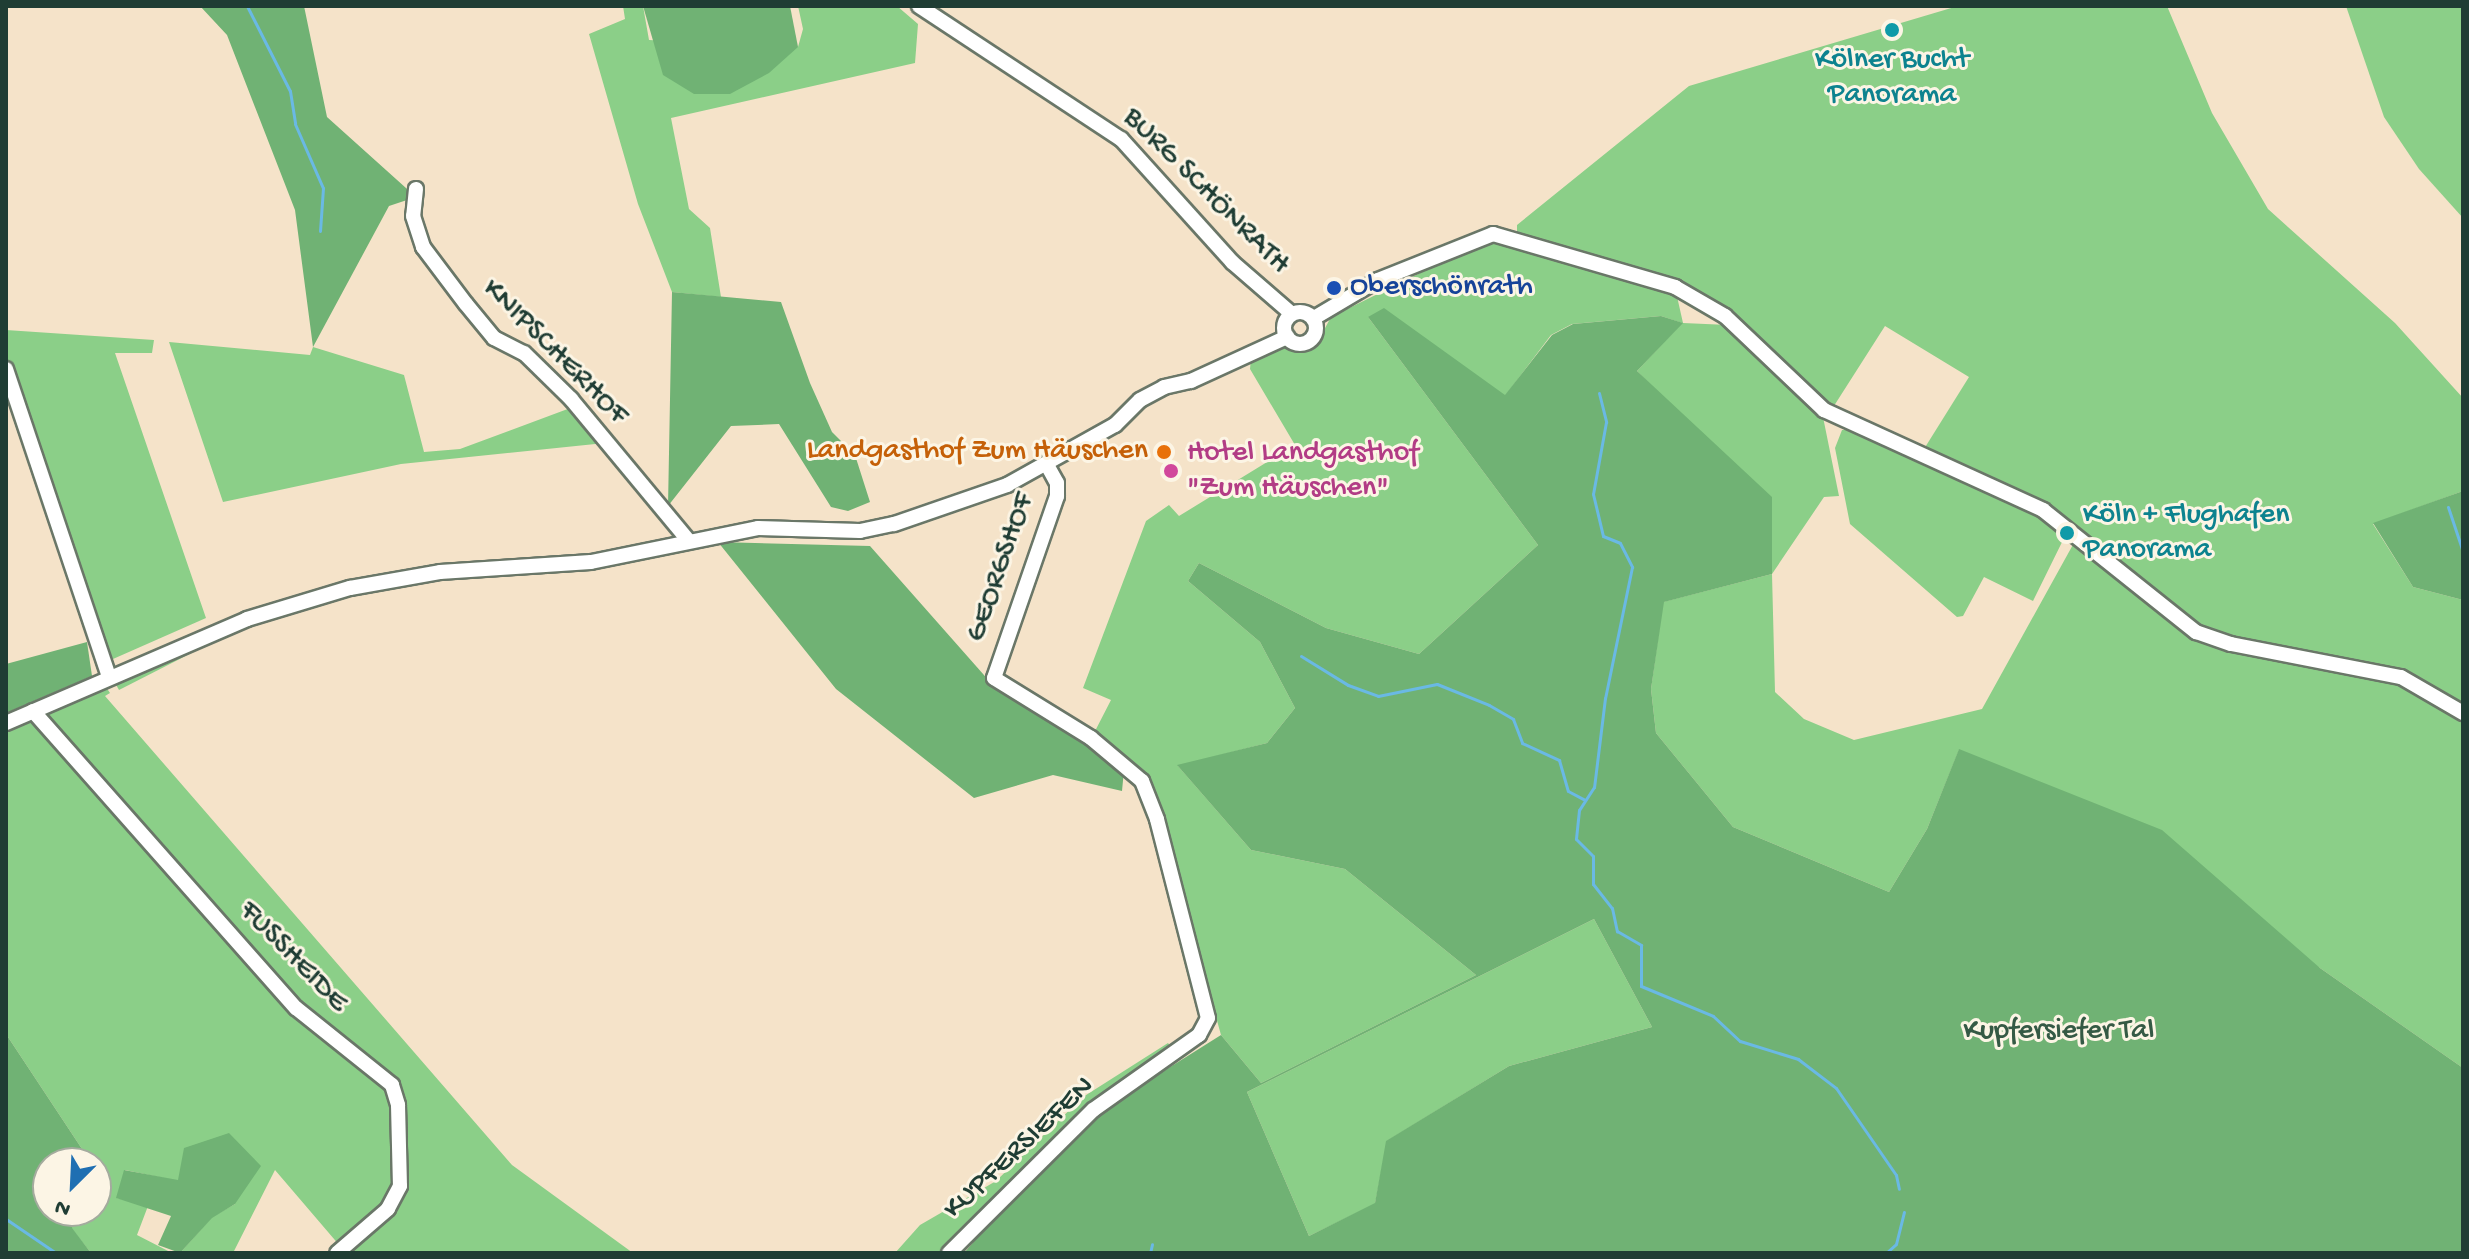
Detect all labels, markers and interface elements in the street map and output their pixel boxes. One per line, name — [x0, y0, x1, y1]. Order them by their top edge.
marker: Kölner Bucht Panorama — [1883, 21, 1901, 39]
place label: Kölner Bucht Panorama — [1815, 43, 1969, 114]
street label: BURG SCHÖNRATH — [1114, 101, 1296, 283]
place label: Oberschönrath — [1350, 270, 1533, 306]
street label: KNIPSCHERHOF — [473, 272, 635, 434]
marker: Oberschönrath — [1325, 279, 1343, 297]
place label: Landgasthof Zum Häuschen — [807, 434, 1148, 470]
place label: Hotel Landgasthof "Zum Häuschen" — [1187, 436, 1418, 506]
marker: Landgasthof Zum Häuschen — [1155, 443, 1173, 461]
marker: Hotel Landgasthof "Zum Häuschen" — [1162, 462, 1180, 480]
street label: GEORGSHOF — [960, 489, 1044, 647]
place label: Köln + Flughafen Panorama — [2083, 498, 2290, 568]
marker: Köln + Flughafen Panorama — [2058, 524, 2076, 542]
street label: FUSSHEIDE — [230, 895, 354, 1021]
park label: Kupfersiefer Tal — [1964, 1014, 2154, 1050]
street label: KUPFERSIEFEN — [937, 1070, 1103, 1228]
north arrow — [32, 1147, 112, 1227]
text: N — [51, 1192, 75, 1222]

